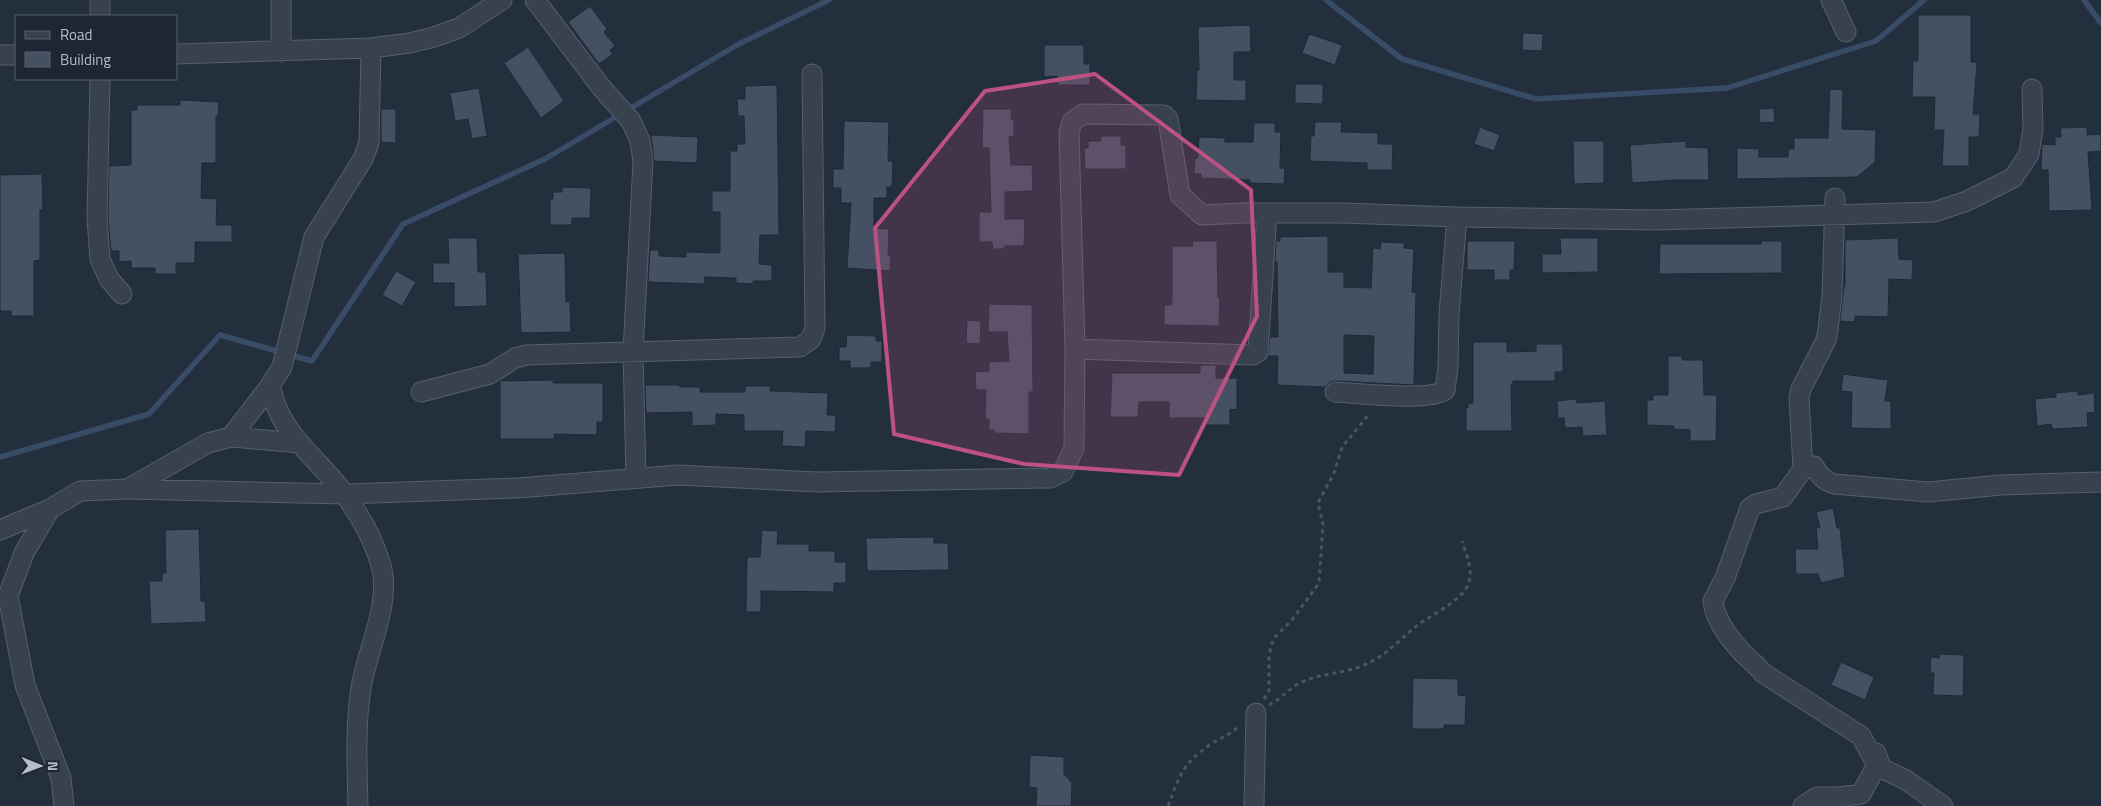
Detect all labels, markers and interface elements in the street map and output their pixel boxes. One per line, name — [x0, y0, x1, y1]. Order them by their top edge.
legend — [15, 15, 178, 80]
text: Road — [60, 23, 92, 46]
text: Building — [60, 48, 111, 71]
north arrow — [15, 741, 65, 791]
text: N — [43, 761, 64, 771]

